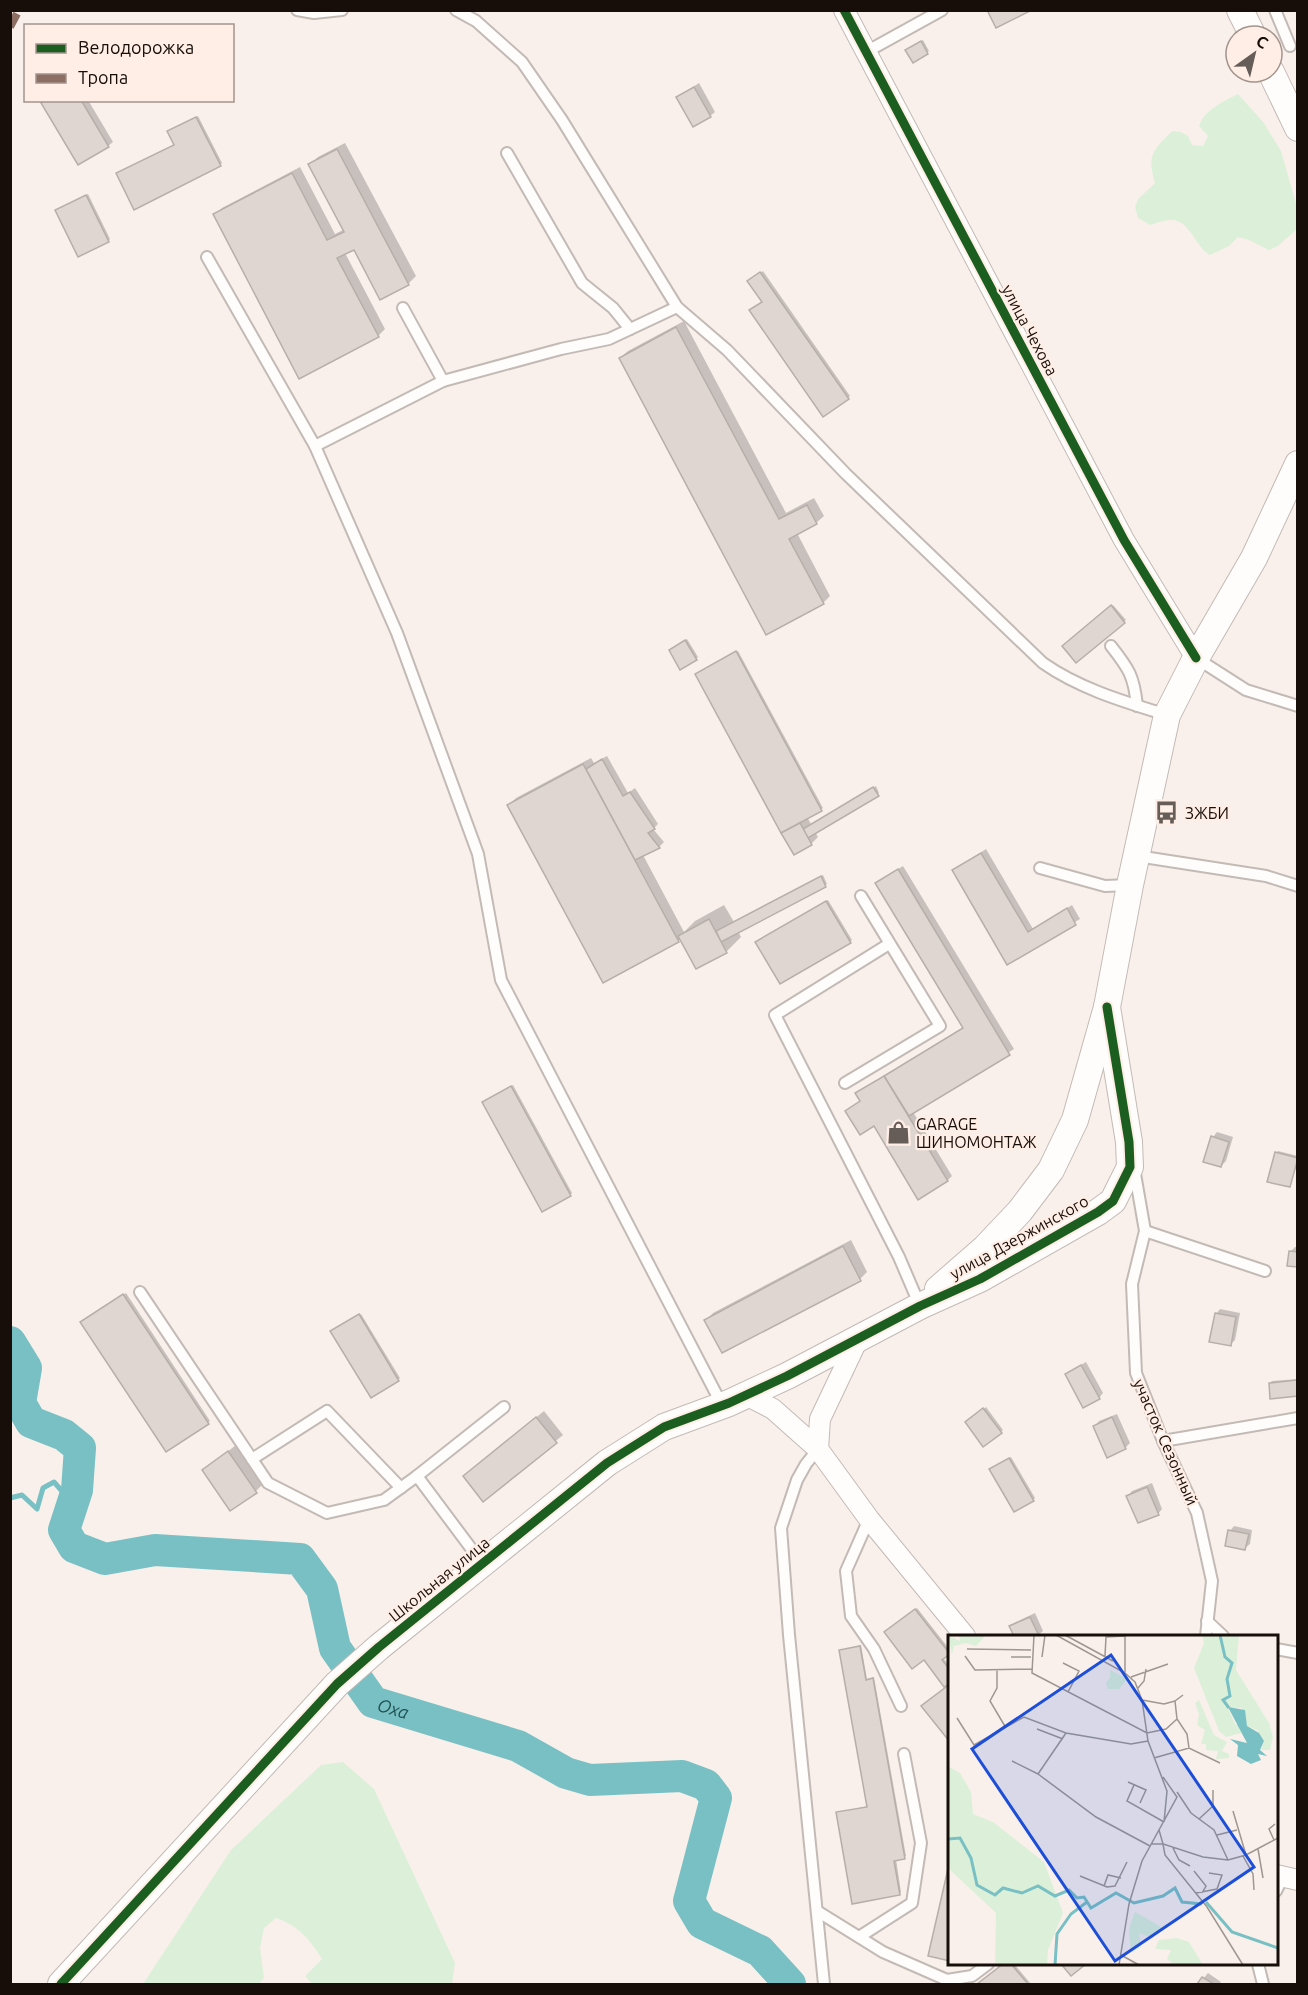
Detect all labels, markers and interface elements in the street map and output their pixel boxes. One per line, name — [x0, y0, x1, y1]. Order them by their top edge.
legend — [24, 24, 234, 102]
north arrow — [1224, 24, 1284, 84]
text: С — [1253, 31, 1272, 52]
text: Велодорожка — [78, 37, 194, 57]
text: Тропа — [78, 67, 128, 87]
street label: улица Чехова — [998, 281, 1062, 379]
bus stop icon: ЗЖБИ — [1154, 800, 1180, 826]
place label: ЗЖБИ — [1185, 804, 1229, 822]
place label: GARAGE ШИНОМОНТАЖ — [916, 1115, 1037, 1151]
shop icon: GARAGE ШИНОМОНТАЖ — [885, 1120, 911, 1146]
street label: улица Дзержинского — [947, 1191, 1091, 1283]
street label: участок Сезонный — [1130, 1376, 1202, 1508]
street label: Школьная улица — [385, 1533, 493, 1625]
inset map — [948, 1635, 1278, 1965]
water label: Оха — [375, 1694, 412, 1722]

